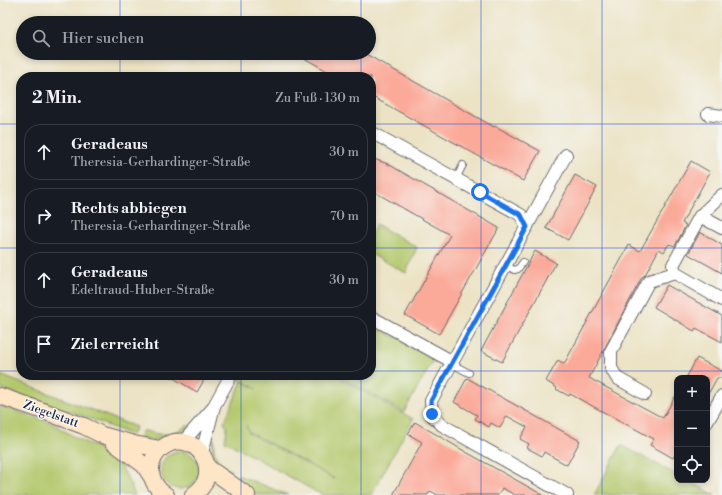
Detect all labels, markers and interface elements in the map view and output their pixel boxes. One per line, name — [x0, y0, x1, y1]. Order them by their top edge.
search box — [16, 16, 376, 60]
icon: search — [30, 27, 52, 49]
text: Hier suchen — [62, 29, 144, 48]
text: 2 Min. — [32, 87, 82, 109]
text: Zu Fuß · 130 m — [275, 90, 360, 106]
text: Geradeaus — [71, 135, 148, 154]
icon: ahead — [33, 141, 55, 163]
text: 30 m — [329, 144, 359, 160]
text: Theresia-Gerhardinger-Straße — [71, 154, 251, 170]
route start — [471, 183, 489, 201]
text: Rechts abbiegen — [71, 199, 187, 218]
icon: right — [33, 205, 55, 227]
text: 70 m — [330, 208, 359, 224]
text: Theresia-Gerhardinger-Straße — [71, 218, 251, 234]
text: Geradeaus — [71, 263, 148, 282]
icon: ahead — [33, 269, 55, 291]
text: 30 m — [329, 272, 359, 288]
text: Edeltraud-Huber-Straße — [71, 282, 215, 298]
icon: arrive — [33, 333, 55, 355]
text: Ziel erreicht — [71, 335, 159, 354]
map controls — [674, 375, 710, 483]
button: + — [674, 375, 710, 411]
street label: Ziegelstatt — [21, 397, 81, 431]
route end — [423, 405, 441, 423]
button: − — [674, 411, 710, 447]
button: locate — [674, 447, 710, 483]

